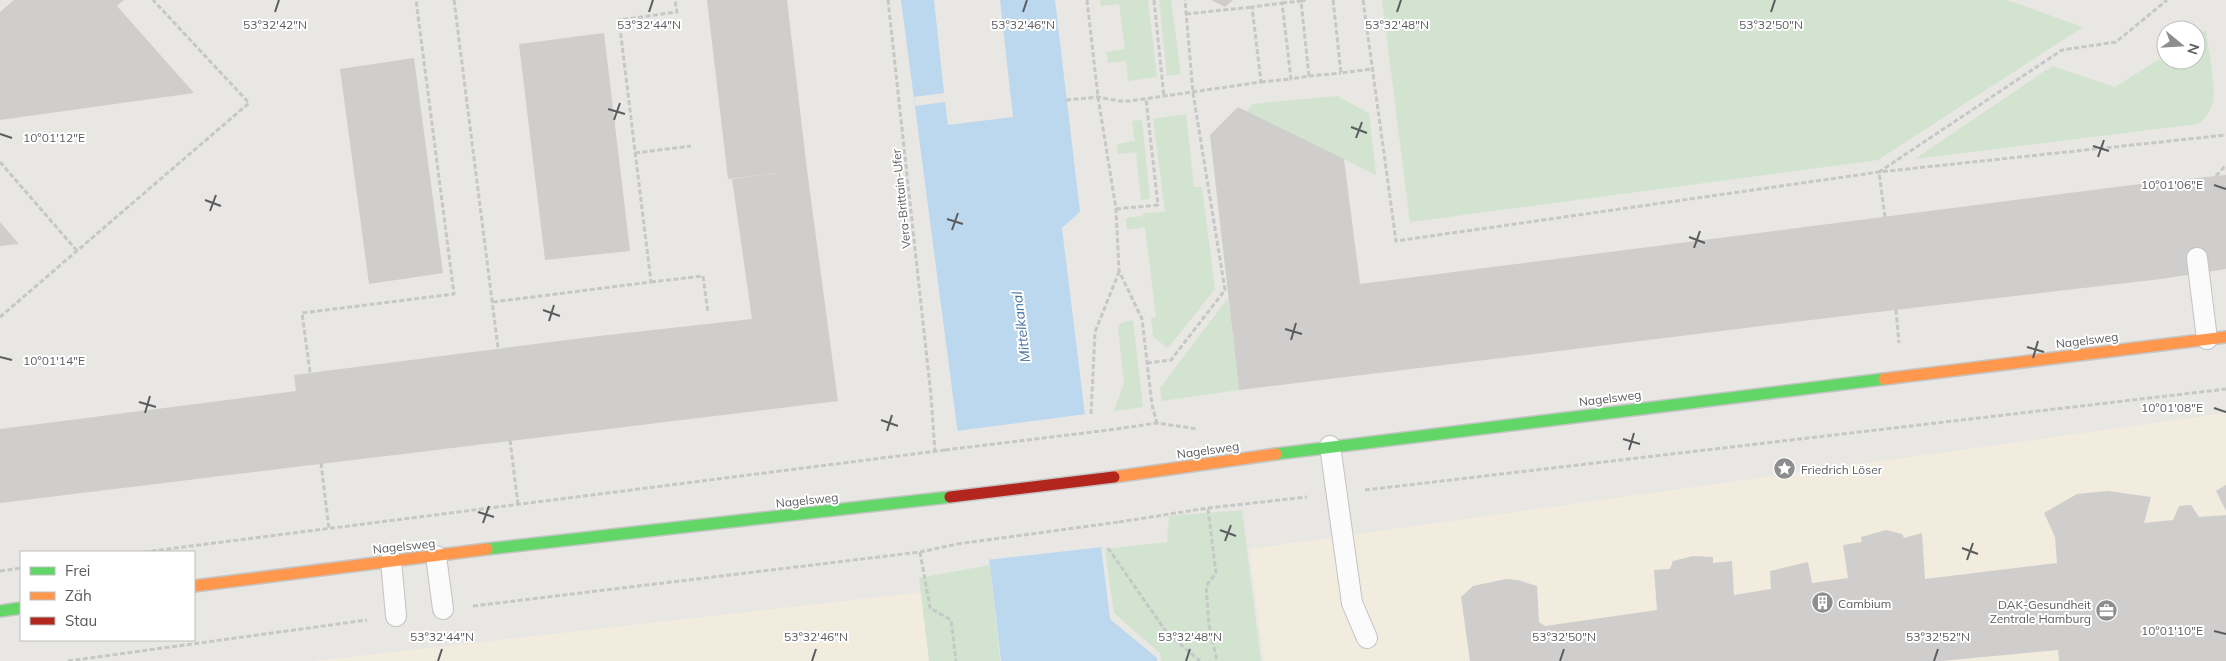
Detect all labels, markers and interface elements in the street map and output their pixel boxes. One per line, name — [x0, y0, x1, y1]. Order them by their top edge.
text: 53°32'42"N — [243, 17, 307, 32]
text: 53°32'44"N — [617, 17, 681, 32]
text: 53°32'46"N — [991, 17, 1055, 32]
text: 53°32'48"N — [1365, 17, 1429, 32]
text: 53°32'50"N — [1739, 17, 1803, 32]
north arrow — [2156, 20, 2206, 70]
text: N — [2183, 41, 2204, 57]
text: 10°01'12"E — [23, 130, 85, 145]
street label: Vera-Brittain-Ufer — [888, 148, 914, 250]
text: 10°01'06"E — [2141, 177, 2203, 192]
water label: Mittelkanal — [1008, 290, 1034, 363]
street label: Nagelsweg — [2055, 329, 2119, 351]
text: 10°01'14"E — [23, 353, 85, 368]
street label: Nagelsweg — [1578, 387, 1642, 409]
text: 10°01'08"E — [2141, 400, 2203, 415]
street label: Nagelsweg — [1176, 438, 1240, 462]
place icon: Friedrich Löser — [1773, 457, 1797, 481]
place label: Friedrich Löser — [1801, 462, 1883, 477]
street label: Nagelsweg — [775, 489, 839, 511]
street label: Nagelsweg — [372, 535, 436, 557]
legend — [20, 551, 195, 641]
text: Frei — [65, 561, 90, 580]
text: Zäh — [65, 586, 92, 605]
building icon: Cambium — [1810, 591, 1834, 615]
place label: Cambium — [1838, 596, 1891, 611]
place label: DAK-Gesundheit Zentrale Hamburg — [1990, 597, 2091, 626]
office icon: DAK-Gesundheit Zentrale Hamburg — [2095, 599, 2119, 623]
text: Stau — [65, 611, 97, 630]
text: 10°01'10"E — [2141, 623, 2203, 638]
text: 53°32'44"N — [410, 629, 474, 644]
text: 53°32'46"N — [784, 629, 848, 644]
text: 53°32'48"N — [1158, 629, 1222, 644]
text: 53°32'50"N — [1532, 629, 1596, 644]
text: 53°32'52"N — [1906, 629, 1970, 644]

